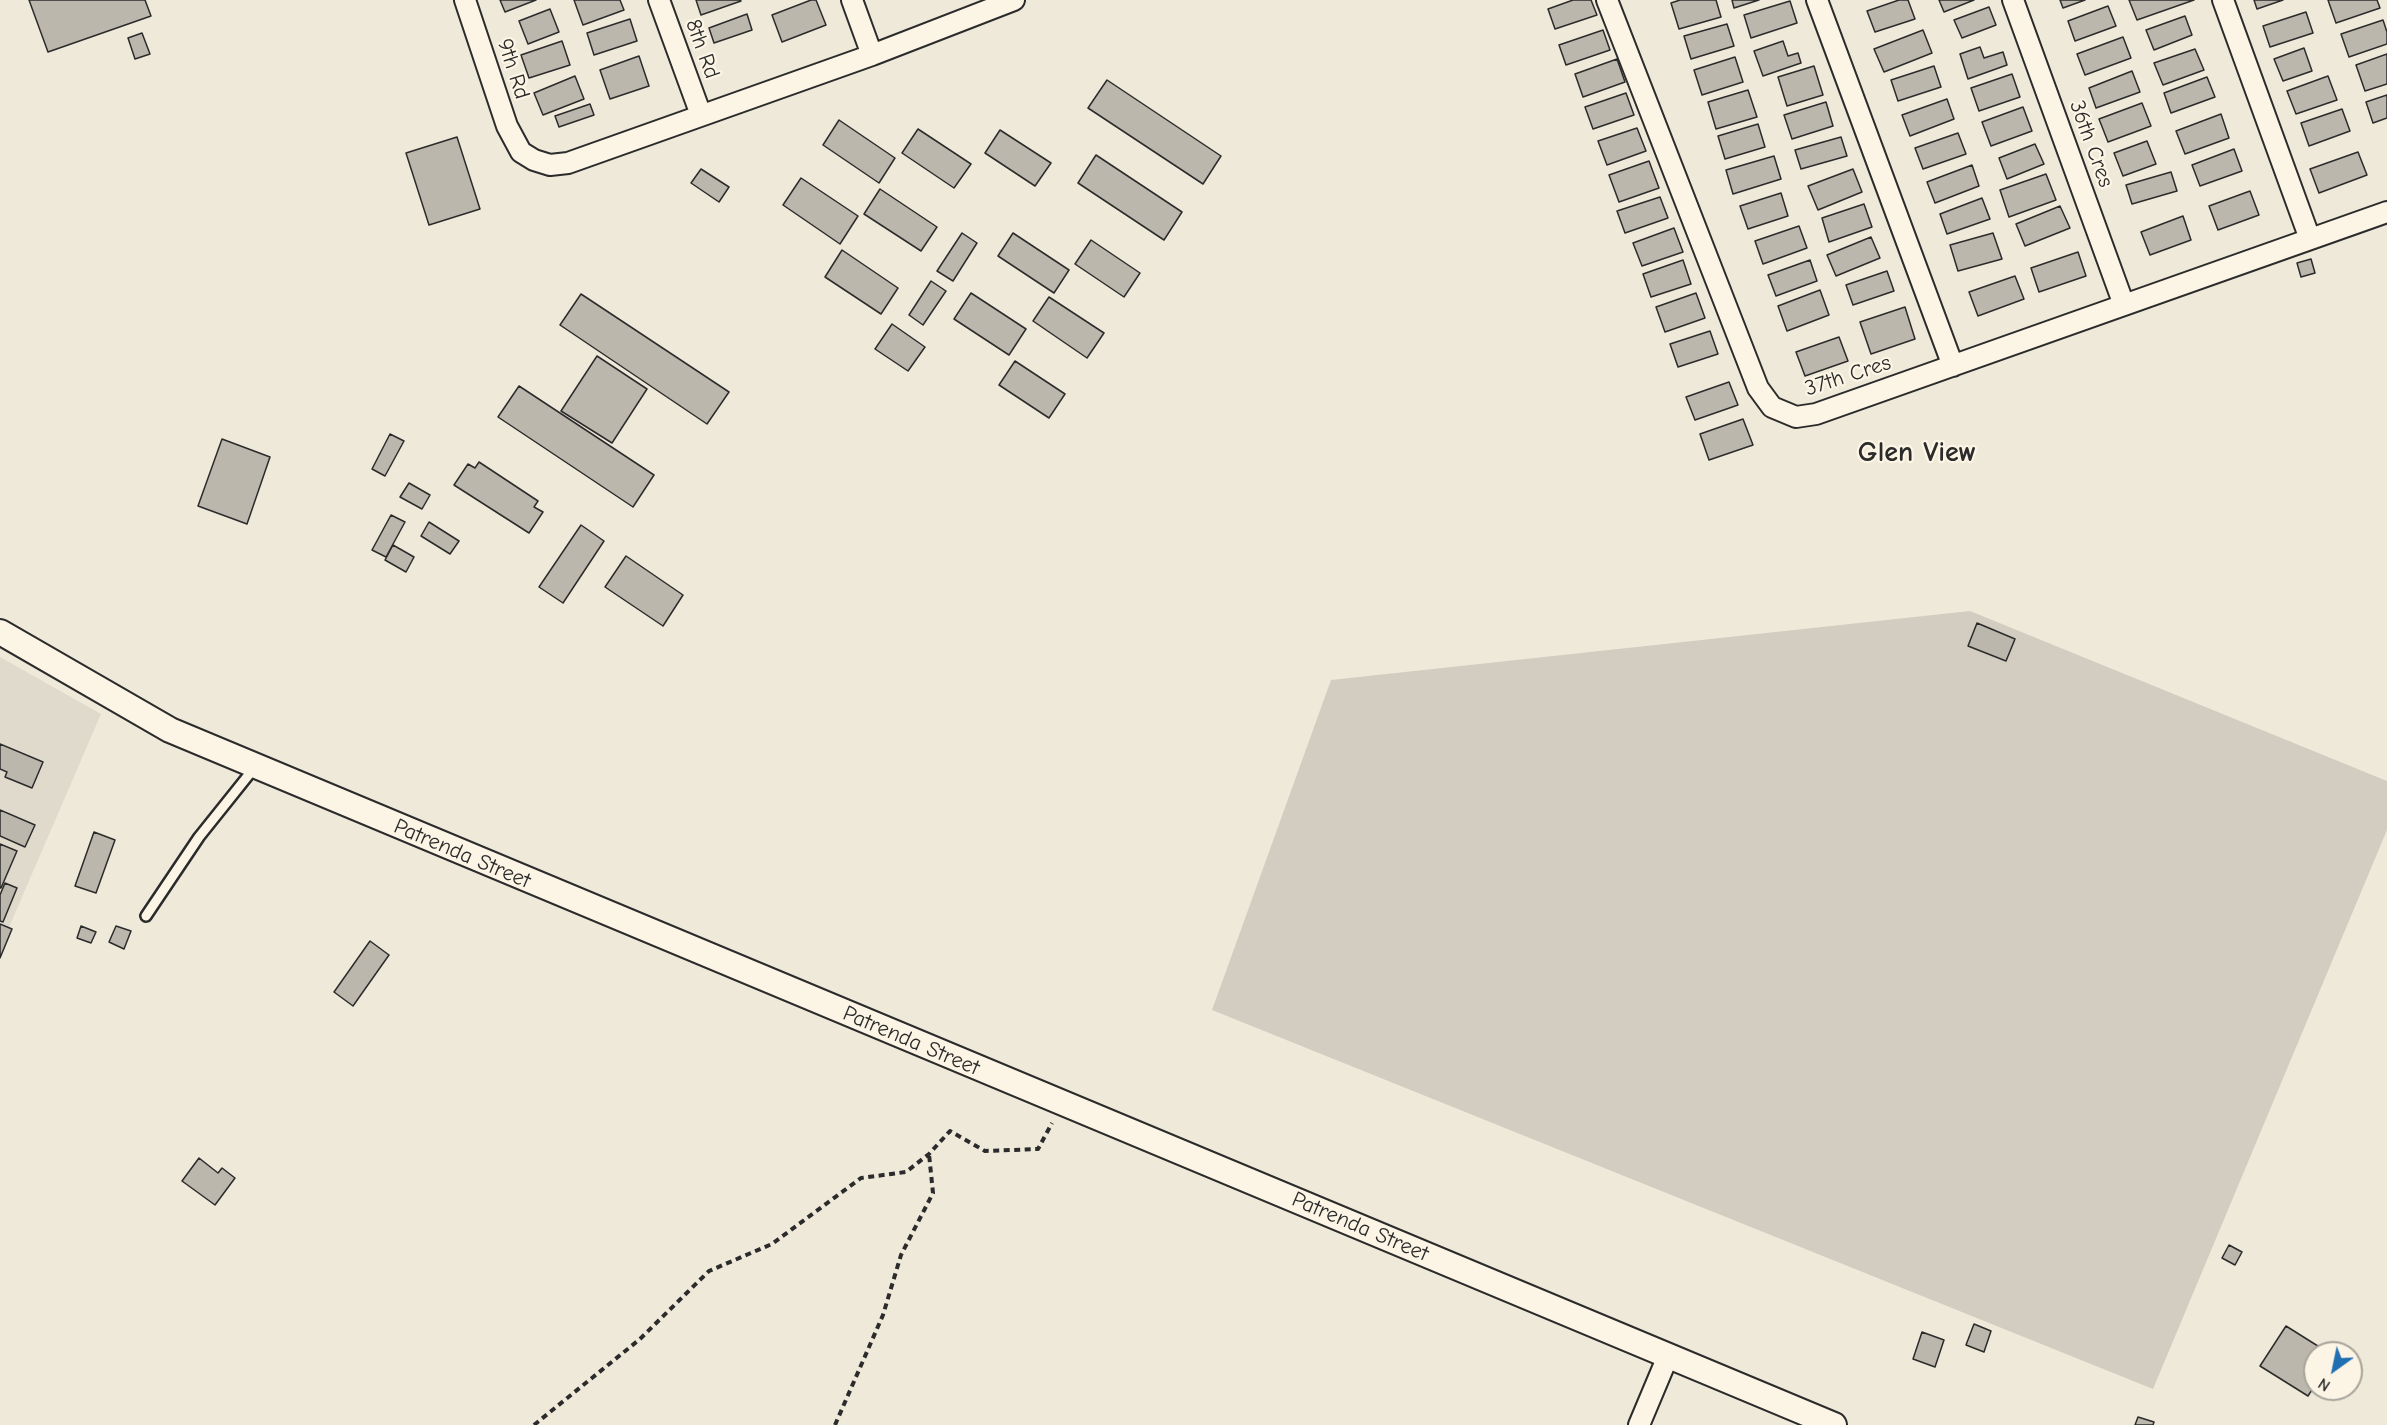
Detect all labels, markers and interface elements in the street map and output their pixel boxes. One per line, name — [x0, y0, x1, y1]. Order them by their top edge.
street label: 8th Rd — [679, 16, 725, 82]
street label: 9th Rd — [491, 36, 535, 102]
street label: 36th Cres — [2063, 97, 2119, 191]
street label: 37th Cres — [1802, 350, 1894, 402]
district label: Glen View — [1858, 436, 1976, 470]
street label: Patrenda Street — [390, 813, 534, 895]
street label: Patrenda Street — [839, 1000, 983, 1082]
street label: Patrenda Street — [1288, 1186, 1432, 1268]
north arrow — [2303, 1341, 2363, 1401]
text: N — [2315, 1374, 2334, 1395]

